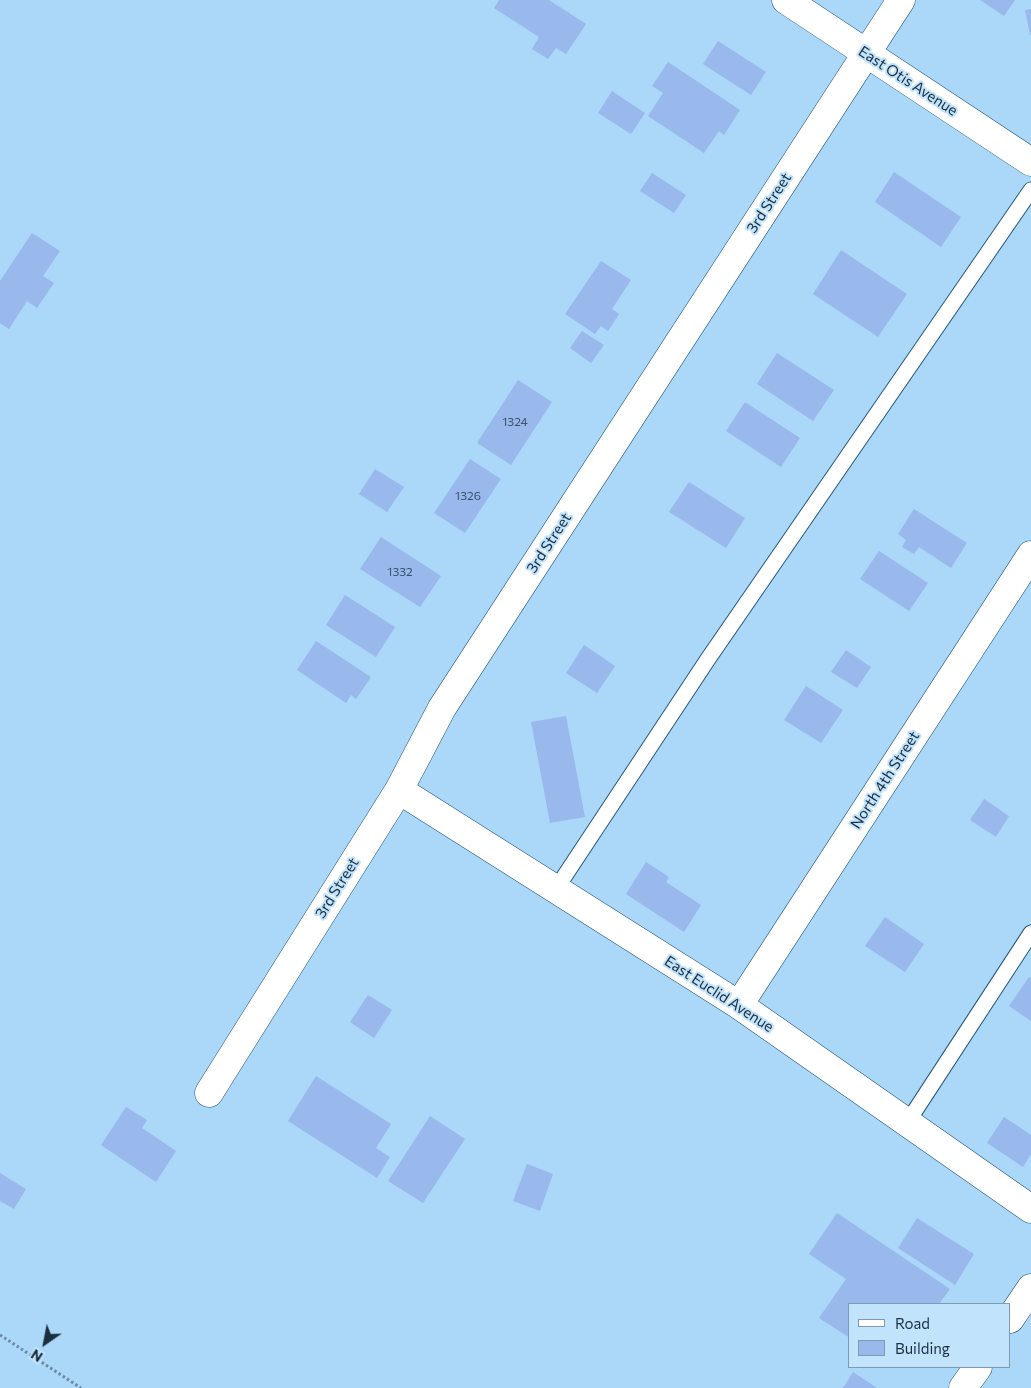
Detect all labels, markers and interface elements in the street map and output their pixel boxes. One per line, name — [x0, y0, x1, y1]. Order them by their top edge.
street label: East Otis Avenue — [855, 42, 961, 120]
street label: 3rd Street — [743, 169, 795, 237]
house number: 1324 — [502, 415, 528, 429]
house number: 1326 — [455, 489, 481, 503]
street label: 3rd Street — [523, 509, 575, 577]
house number: 1332 — [387, 565, 413, 579]
street label: North 4th Street — [847, 728, 923, 832]
street label: 3rd Street — [311, 854, 363, 922]
street label: East Euclid Avenue — [661, 952, 777, 1036]
legend — [848, 1303, 1011, 1368]
text: Road — [895, 1314, 930, 1332]
north arrow — [20, 1318, 70, 1368]
text: Building — [895, 1339, 950, 1357]
text: N — [28, 1346, 46, 1366]

